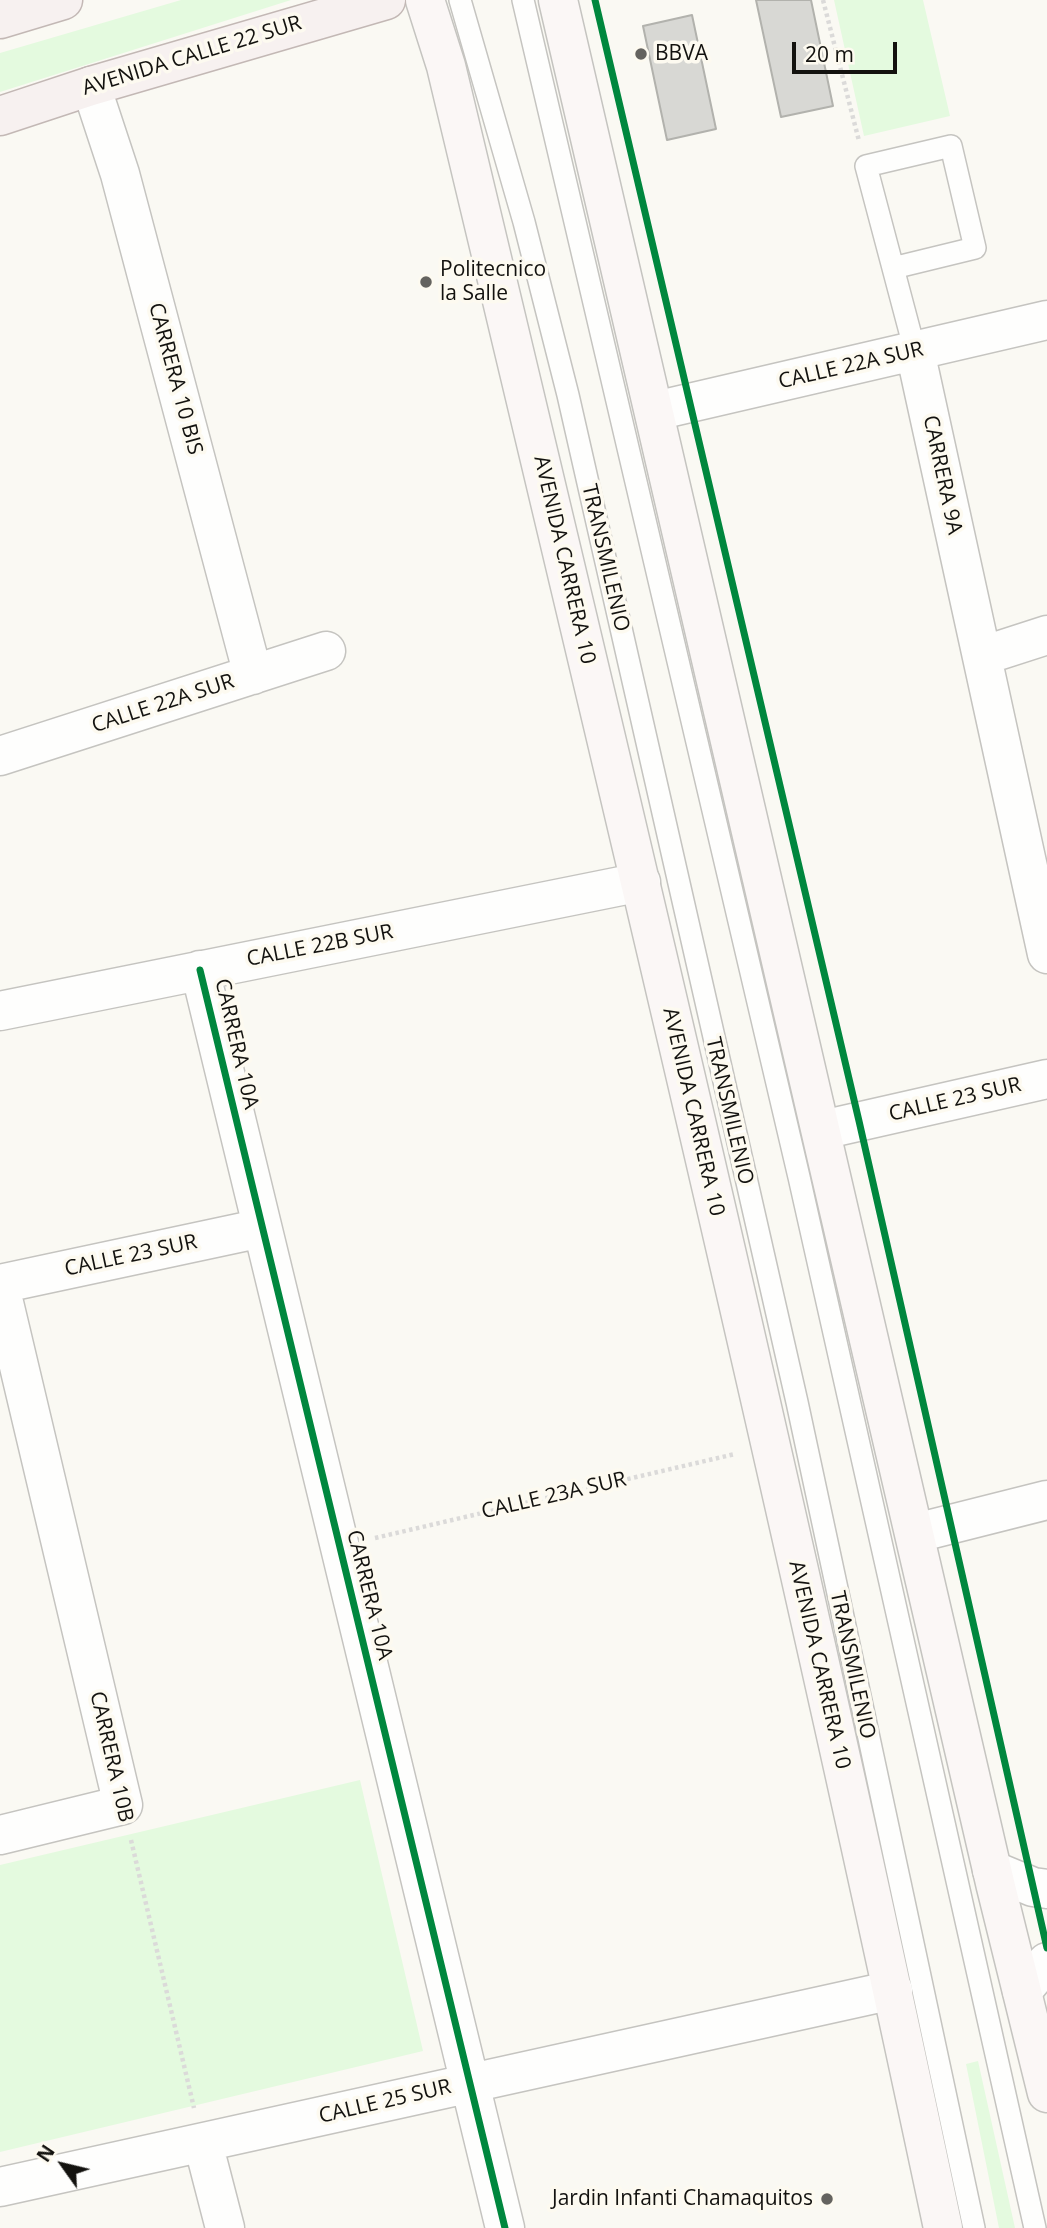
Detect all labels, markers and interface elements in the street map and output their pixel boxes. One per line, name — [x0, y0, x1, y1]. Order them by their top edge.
street label: AVENIDA CALLE 22 SUR — [79, 11, 305, 101]
scale bar — [795, 28, 900, 72]
text: 20 m — [805, 40, 854, 68]
place label: BBVA — [655, 41, 708, 67]
marker: BBVA — [633, 46, 649, 62]
place label: Politecnico la Salle — [440, 257, 546, 307]
marker: Politecnico la Salle — [418, 274, 434, 290]
street label: CARRERA 10 BIS — [143, 300, 207, 458]
street label: CALLE 22A SUR — [776, 337, 926, 395]
street label: CARRERA 9A — [917, 413, 967, 537]
street label: AVENIDA CARRERA 10 — [528, 453, 600, 667]
street label: TRANSMILENIO — [576, 482, 634, 634]
street label: CALLE 22A SUR — [89, 669, 237, 739]
street label: CALLE 22B SUR — [245, 919, 395, 973]
street label: CARRERA 10A — [209, 976, 263, 1112]
street label: AVENIDA CARRERA 10 — [657, 1005, 729, 1219]
street label: TRANSMILENIO — [700, 1035, 758, 1187]
street label: CALLE 23 SUR — [886, 1073, 1024, 1127]
street label: CALLE 23 SUR — [62, 1230, 200, 1282]
street label: CALLE 23A SUR — [479, 1467, 629, 1525]
street label: CARRERA 10A — [341, 1527, 397, 1663]
street label: AVENIDA CARRERA 10 — [783, 1558, 855, 1772]
street label: TRANSMILENIO — [824, 1589, 880, 1741]
street label: CARRERA 10B — [84, 1689, 138, 1825]
street label: CALLE 25 SUR — [316, 2075, 454, 2129]
north arrow — [28, 2130, 98, 2200]
text: N — [30, 2140, 61, 2167]
place label: Jardin Infanti Chamaquitos — [552, 2186, 813, 2212]
marker: Jardin Infanti Chamaquitos — [819, 2191, 835, 2207]

